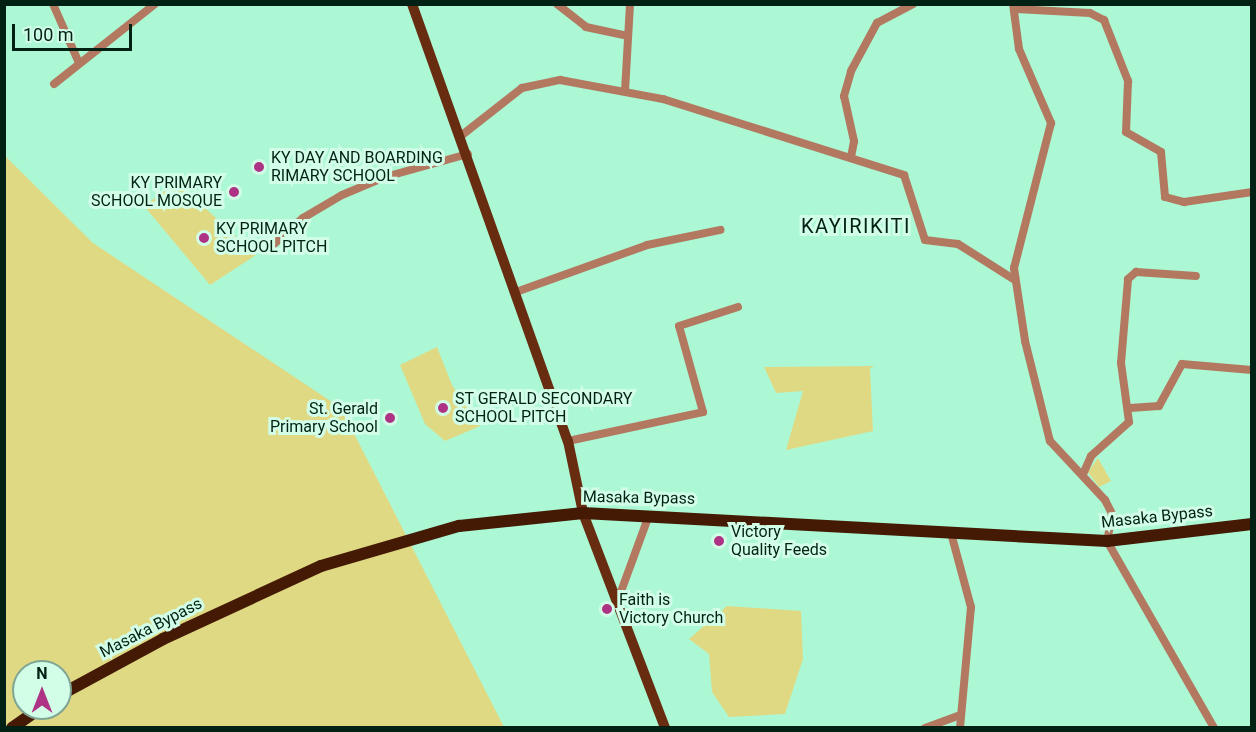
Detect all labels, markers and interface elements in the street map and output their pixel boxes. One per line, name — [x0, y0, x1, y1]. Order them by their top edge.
scale bar — [15, 12, 135, 50]
text: 100 m — [23, 24, 74, 45]
place label: KY DAY AND BOARDING RIMARY SCHOOL — [271, 148, 443, 186]
marker: KY DAY AND BOARDING RIMARY SCHOOL — [252, 160, 266, 174]
place label: KY PRIMARY SCHOOL MOSQUE — [91, 173, 222, 211]
marker: KY PRIMARY SCHOOL MOSQUE — [227, 185, 241, 199]
district label: KAYIRIKITI — [801, 214, 911, 238]
place label: KY PRIMARY SCHOOL PITCH — [216, 219, 327, 257]
marker: KY PRIMARY SCHOOL PITCH — [197, 231, 211, 245]
place label: ST GERALD SECONDARY SCHOOL PITCH — [455, 389, 633, 427]
place label: St. Gerald Primary School — [270, 399, 378, 437]
marker: ST GERALD SECONDARY SCHOOL PITCH — [436, 401, 450, 415]
marker: St. Gerald Primary School — [383, 411, 397, 425]
street label: Masaka Bypass — [583, 487, 695, 509]
street label: Masaka Bypass — [1100, 502, 1214, 532]
place label: Victory Quality Feeds — [731, 522, 827, 560]
marker: Victory Quality Feeds — [712, 534, 726, 548]
place label: Faith is Victory Church — [619, 590, 723, 628]
street label: Masaka Bypass — [97, 594, 205, 662]
marker: Faith is Victory Church — [600, 602, 614, 616]
north arrow — [12, 660, 72, 720]
text: N — [36, 664, 48, 683]

